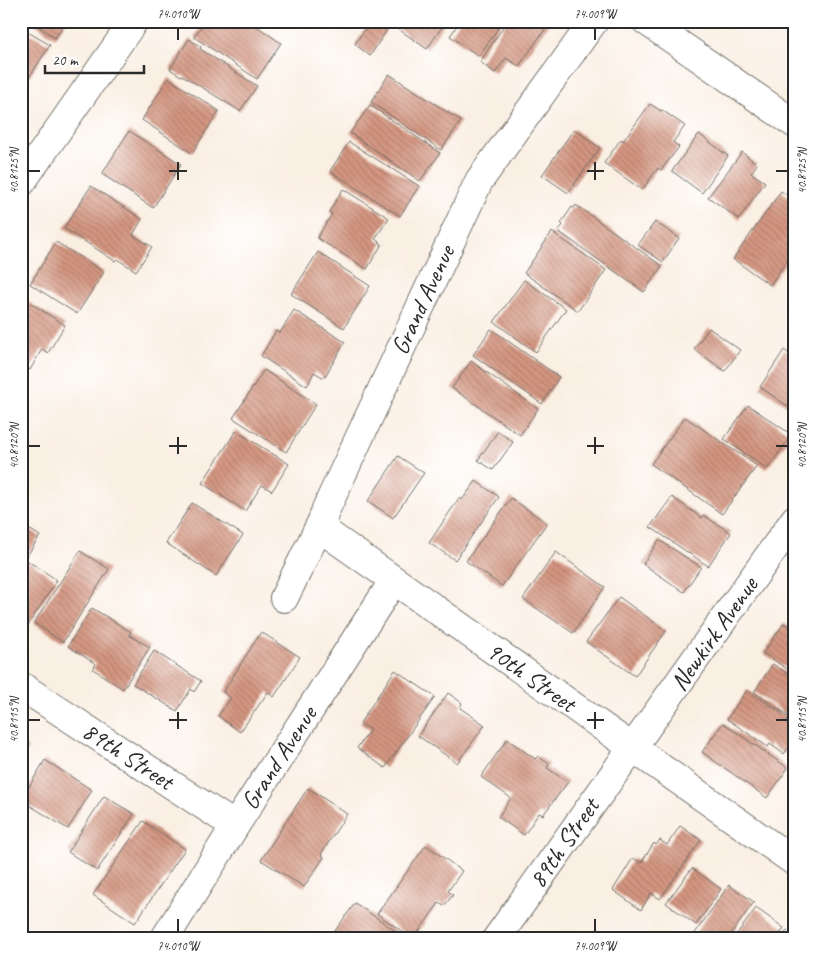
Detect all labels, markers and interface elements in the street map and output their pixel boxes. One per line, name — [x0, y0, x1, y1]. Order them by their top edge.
text: 74.010°W — [157, 6, 201, 22]
text: 74.009°W — [574, 6, 618, 22]
scale bar — [45, 42, 144, 74]
text: 20 m — [52, 51, 79, 70]
text: 40.8125°N — [6, 147, 22, 194]
text: 40.8125°N — [794, 147, 810, 194]
street label: Grand Avenue — [384, 239, 463, 360]
text: 40.8120°N — [6, 422, 22, 469]
text: 40.8120°N — [794, 422, 810, 469]
street label: Newkirk Avenue — [663, 569, 766, 697]
street label: 90th Street — [480, 635, 584, 721]
text: 40.8115°N — [6, 696, 22, 743]
text: 40.8115°N — [794, 696, 810, 743]
street label: Grand Avenue — [234, 699, 325, 816]
street label: 89th Street — [76, 715, 182, 799]
street label: 89th Street — [522, 790, 608, 894]
text: 74.010°W — [157, 938, 201, 954]
text: 74.009°W — [574, 938, 618, 954]

